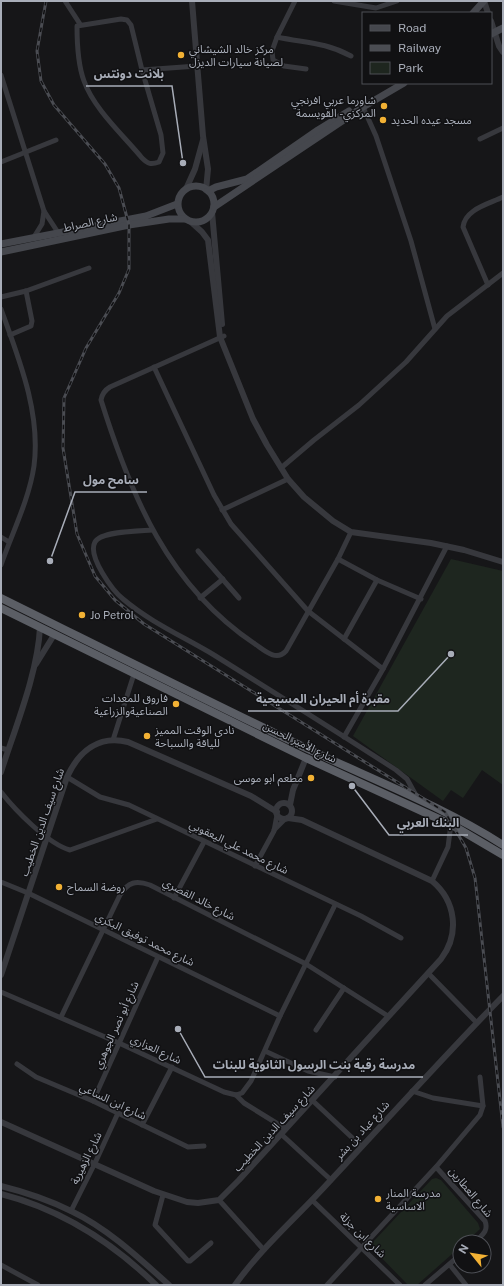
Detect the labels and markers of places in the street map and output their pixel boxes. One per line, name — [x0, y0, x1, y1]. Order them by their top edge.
place label: مركز خالد الشيشاني لصيانة سيارات الديزل — [189, 43, 283, 69]
marker: مركز خالد الشيشاني لصيانة سيارات الديزل — [176, 50, 186, 60]
callout: بلانت دونتس — [86, 62, 172, 86]
place label: شاورما عربي افرنجي المركزي - القويسمة — [291, 94, 376, 123]
marker: شاورما عربي افرنجي المركزي - القويسمة — [379, 101, 389, 111]
place label: مسجد عيده الحديد — [391, 114, 472, 127]
marker: مسجد عيده الحديد — [378, 115, 388, 125]
callout: سامح مول — [75, 468, 147, 492]
place label: Jo Petrol — [90, 609, 134, 621]
marker: Jo Petrol — [77, 610, 87, 620]
callout: مقبرة أم الحيران المسيحية — [248, 687, 398, 711]
place label: فاروق للمعدات الصناعيةوالزراعية — [94, 692, 168, 718]
marker: فاروق للمعدات الصناعيةوالزراعية — [171, 699, 181, 709]
place label: نادي الوقت المميز للياقة والسباحة — [154, 724, 234, 750]
marker: نادي الوقت المميز للياقة والسباحة — [142, 731, 152, 741]
place label: مطعم ابو موسى — [234, 772, 303, 787]
marker: مطعم ابو موسى — [306, 773, 316, 783]
callout: البنك العربي — [389, 811, 468, 835]
place label: روضة السماح — [67, 881, 125, 895]
marker: روضة السماح — [54, 882, 64, 892]
callout: مدرسة رقية بنت الرسول الثانوية للبنات — [205, 1053, 423, 1077]
place label: مدرسة المنار الاساسية — [385, 1187, 441, 1213]
marker: مدرسة المنار الاساسية — [373, 1194, 383, 1204]

